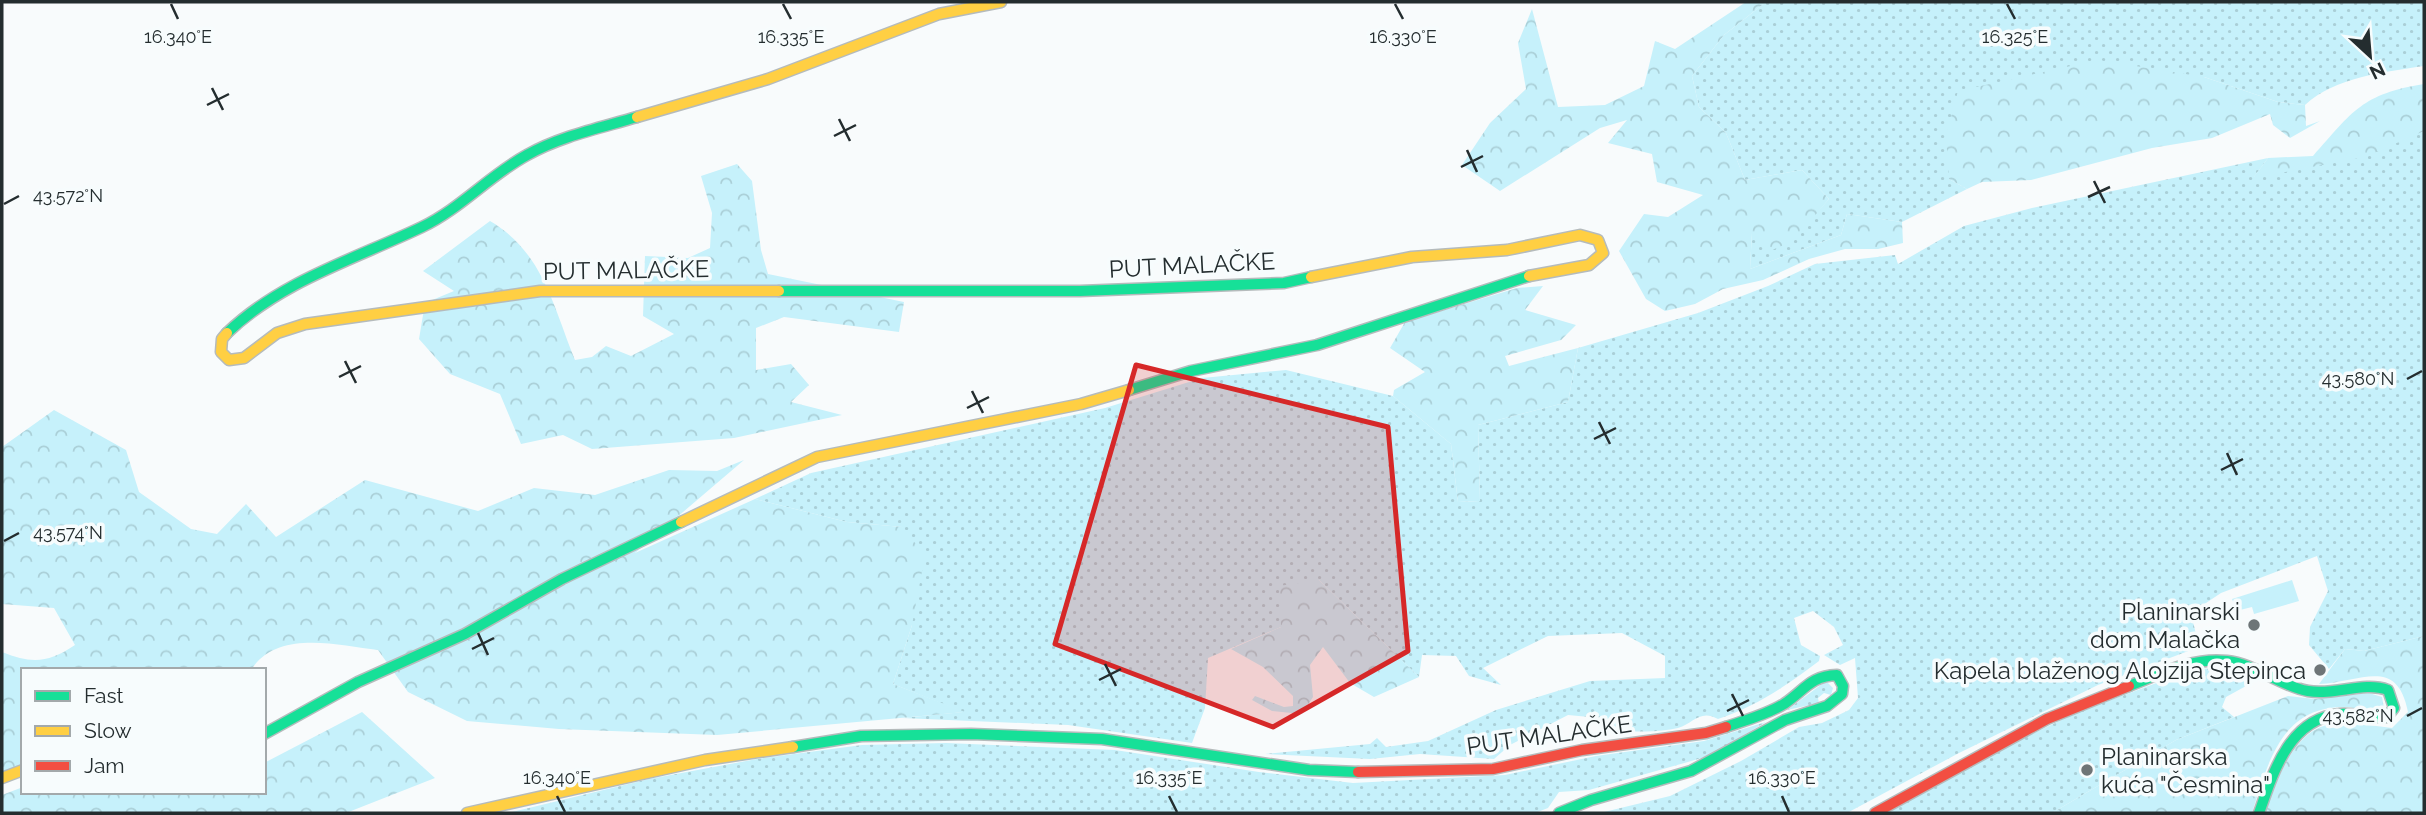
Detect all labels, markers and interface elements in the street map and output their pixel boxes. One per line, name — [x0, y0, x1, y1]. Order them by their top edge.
north arrow — [2335, 21, 2405, 91]
text: 16.340°E — [144, 26, 212, 47]
text: 16.335°E — [758, 26, 824, 47]
text: 16.330°E — [1369, 26, 1437, 47]
text: 16.325°E — [1982, 26, 2048, 47]
text: N — [2366, 58, 2389, 84]
text: 43.572°N — [33, 185, 103, 206]
street label: PUT MALAČKE — [1108, 246, 1276, 284]
street label: PUT MALAČKE — [543, 254, 709, 286]
text: 43.580°N — [2322, 368, 2394, 389]
text: 43.574°N — [33, 522, 103, 543]
place label: Planinarski dom Malačka — [2090, 597, 2240, 654]
marker: Planinarski dom Malačka — [2246, 617, 2262, 633]
place label: Kapela blaženog Alojzija Stepinca — [1934, 656, 2306, 685]
marker: Kapela blaženog Alojzija Stepinca — [2312, 662, 2328, 678]
legend — [21, 668, 266, 794]
text: Fast — [84, 683, 124, 708]
text: 43.582°N — [2322, 705, 2394, 726]
street label: PUT MALAČKE — [1465, 709, 1633, 761]
text: Slow — [84, 718, 132, 743]
place label: Planinarska kuća "Česmina" — [2101, 742, 2270, 799]
text: Jam — [84, 753, 125, 778]
marker: Planinarska kuća "Česmina" — [2079, 762, 2095, 778]
text: 16.340°E — [523, 767, 591, 788]
text: 16.335°E — [1136, 767, 1202, 788]
text: 16.330°E — [1748, 767, 1816, 788]

